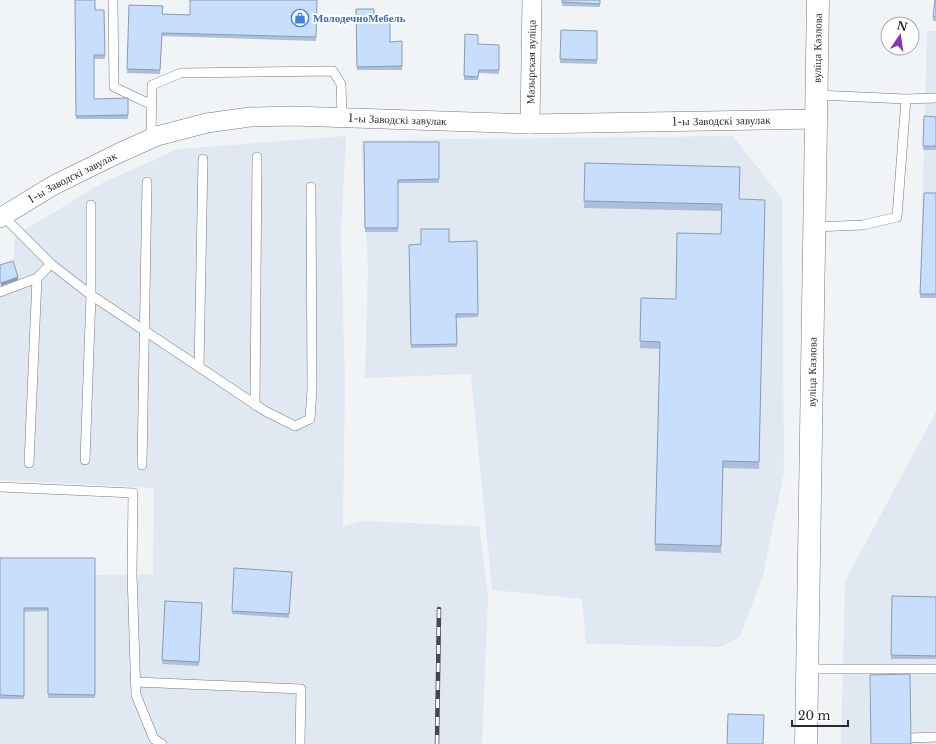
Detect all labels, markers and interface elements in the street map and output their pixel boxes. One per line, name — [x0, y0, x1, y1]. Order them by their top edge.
shop icon: МолодечноМебель — [290, 8, 310, 28]
place label: МолодечноМебель — [313, 11, 406, 25]
street label: вуліца Казлова — [810, 13, 825, 83]
north arrow — [880, 16, 920, 56]
text: N — [896, 18, 910, 34]
street label: Мазырская вуліца — [523, 20, 539, 104]
street label: 1-ы Заводскі завулак — [348, 111, 447, 128]
street label: 1-ы Заводскі завулак — [672, 113, 771, 129]
street label: 1-ы Заводскі завулак — [25, 148, 119, 206]
street label: вуліца Казлова — [804, 337, 820, 407]
scale bar — [792, 702, 848, 728]
text: 20 m — [798, 708, 830, 723]

